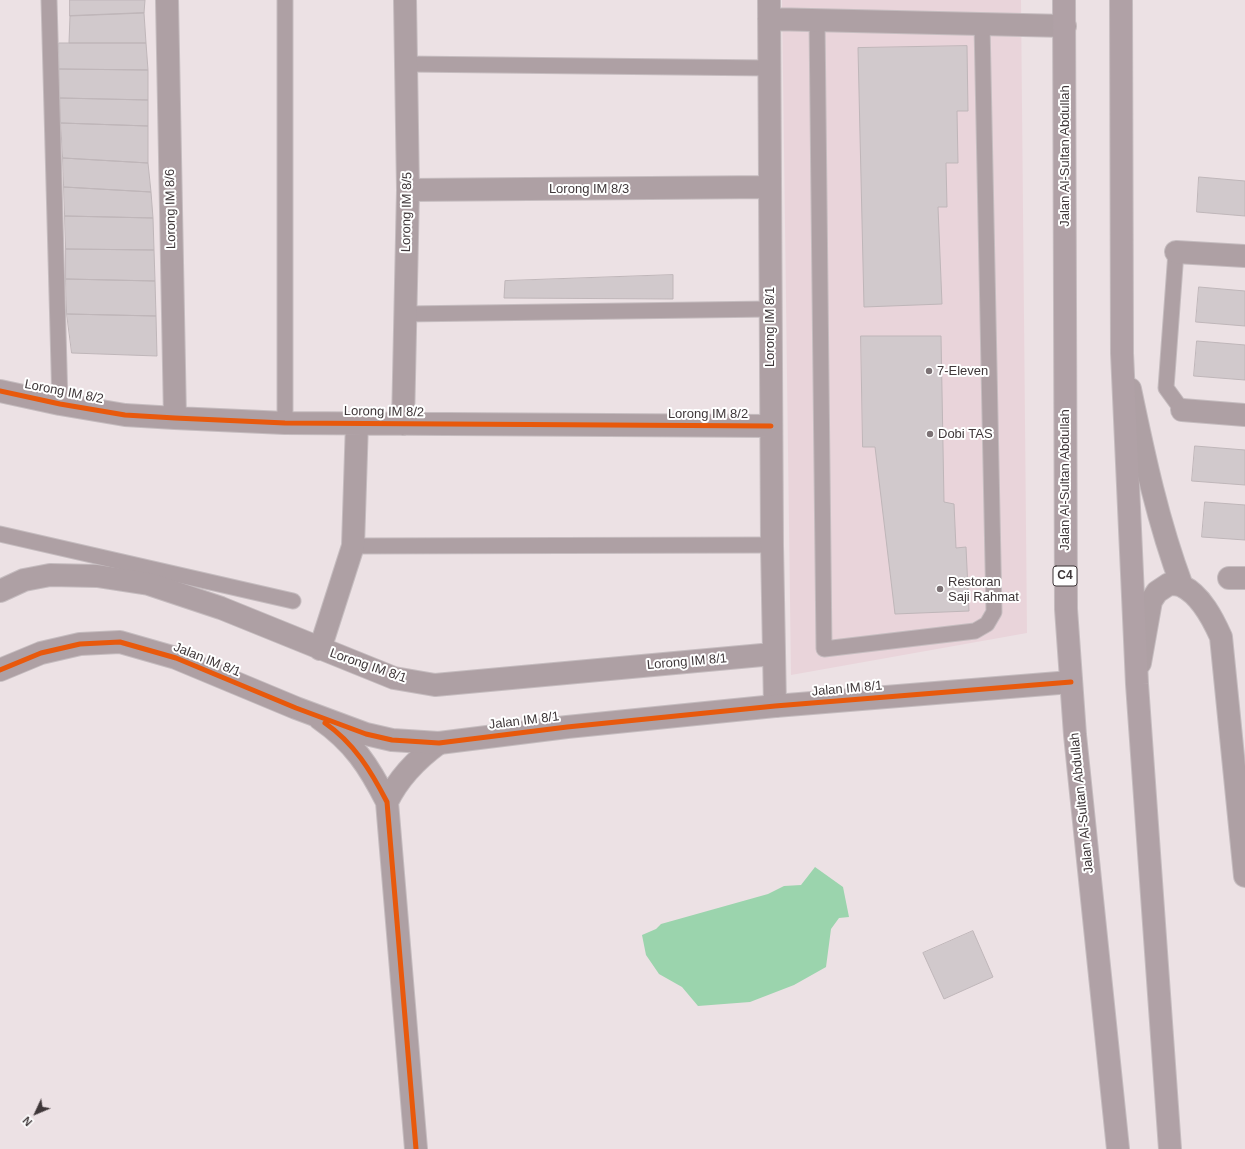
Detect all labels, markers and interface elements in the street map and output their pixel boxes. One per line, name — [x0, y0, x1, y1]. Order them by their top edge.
street label: Jalan Al-Sultan Abdullah — [1057, 85, 1073, 227]
street label: Lorong IM 8/6 — [163, 169, 179, 249]
street label: Lorong IM 8/5 — [399, 172, 415, 252]
street label: Lorong IM 8/3 — [549, 181, 629, 197]
street label: Lorong IM 8/1 — [762, 287, 778, 367]
place label: 7-Eleven — [937, 363, 988, 379]
marker: 7-Eleven — [924, 366, 934, 376]
street label: Lorong IM 8/2 — [23, 377, 105, 407]
street label: Lorong IM 8/2 — [344, 404, 424, 420]
street label: Lorong IM 8/2 — [668, 406, 748, 422]
street label: Jalan Al-Sultan Abdullah — [1057, 409, 1073, 551]
place label: Dobi TAS — [938, 426, 993, 442]
marker: Dobi TAS — [925, 429, 935, 439]
road number: C4 — [1053, 566, 1077, 586]
place label: Restoran Saji Rahmat — [948, 574, 1019, 605]
marker: Restoran Saji Rahmat — [935, 584, 945, 594]
street label: Jalan IM 8/1 — [171, 640, 243, 680]
street label: Lorong IM 8/1 — [328, 646, 408, 686]
street label: Lorong IM 8/1 — [646, 651, 728, 673]
street label: Jalan IM 8/1 — [811, 678, 883, 700]
street label: Jalan IM 8/1 — [488, 709, 560, 733]
street label: Jalan Al-Sultan Abdullah — [1067, 732, 1097, 874]
north arrow — [16, 1093, 56, 1133]
text: N — [20, 1114, 34, 1128]

